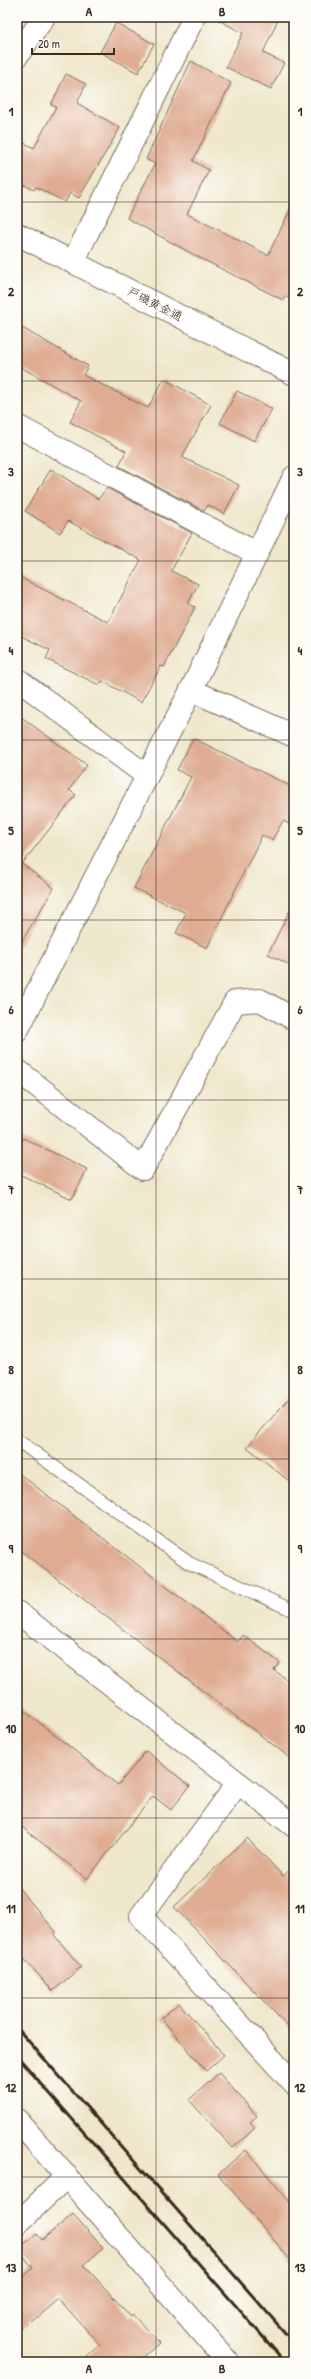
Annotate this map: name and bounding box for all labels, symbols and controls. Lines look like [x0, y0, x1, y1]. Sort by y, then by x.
text: A [86, 2, 93, 20]
text: B [219, 2, 226, 20]
scale bar [32, 30, 114, 56]
text: 20 m [38, 35, 60, 52]
text: 1 [9, 102, 14, 120]
text: 1 [298, 102, 303, 120]
text: 2 [8, 282, 15, 300]
street label: 戸磯黄金通 [125, 282, 186, 325]
text: 2 [297, 282, 304, 300]
text: 3 [8, 462, 14, 480]
text: 3 [297, 462, 303, 480]
text: 4 [9, 641, 14, 659]
text: 4 [298, 641, 303, 659]
text: 5 [8, 821, 14, 839]
text: 5 [297, 821, 303, 839]
text: 6 [8, 1000, 14, 1018]
text: 6 [297, 1000, 303, 1018]
text: 7 [7, 1180, 15, 1198]
text: 7 [296, 1180, 304, 1198]
text: 8 [8, 1360, 14, 1378]
text: 8 [297, 1360, 303, 1378]
text: 9 [9, 1539, 14, 1557]
text: 9 [298, 1539, 303, 1557]
text: 10 [6, 1719, 16, 1737]
text: 10 [295, 1719, 305, 1737]
text: 11 [6, 1899, 16, 1917]
text: 11 [295, 1899, 305, 1917]
text: 12 [6, 2078, 17, 2096]
text: 12 [295, 2078, 306, 2096]
text: 13 [6, 2258, 16, 2276]
text: 13 [295, 2258, 305, 2276]
text: A [86, 2359, 93, 2377]
text: B [219, 2359, 226, 2377]

